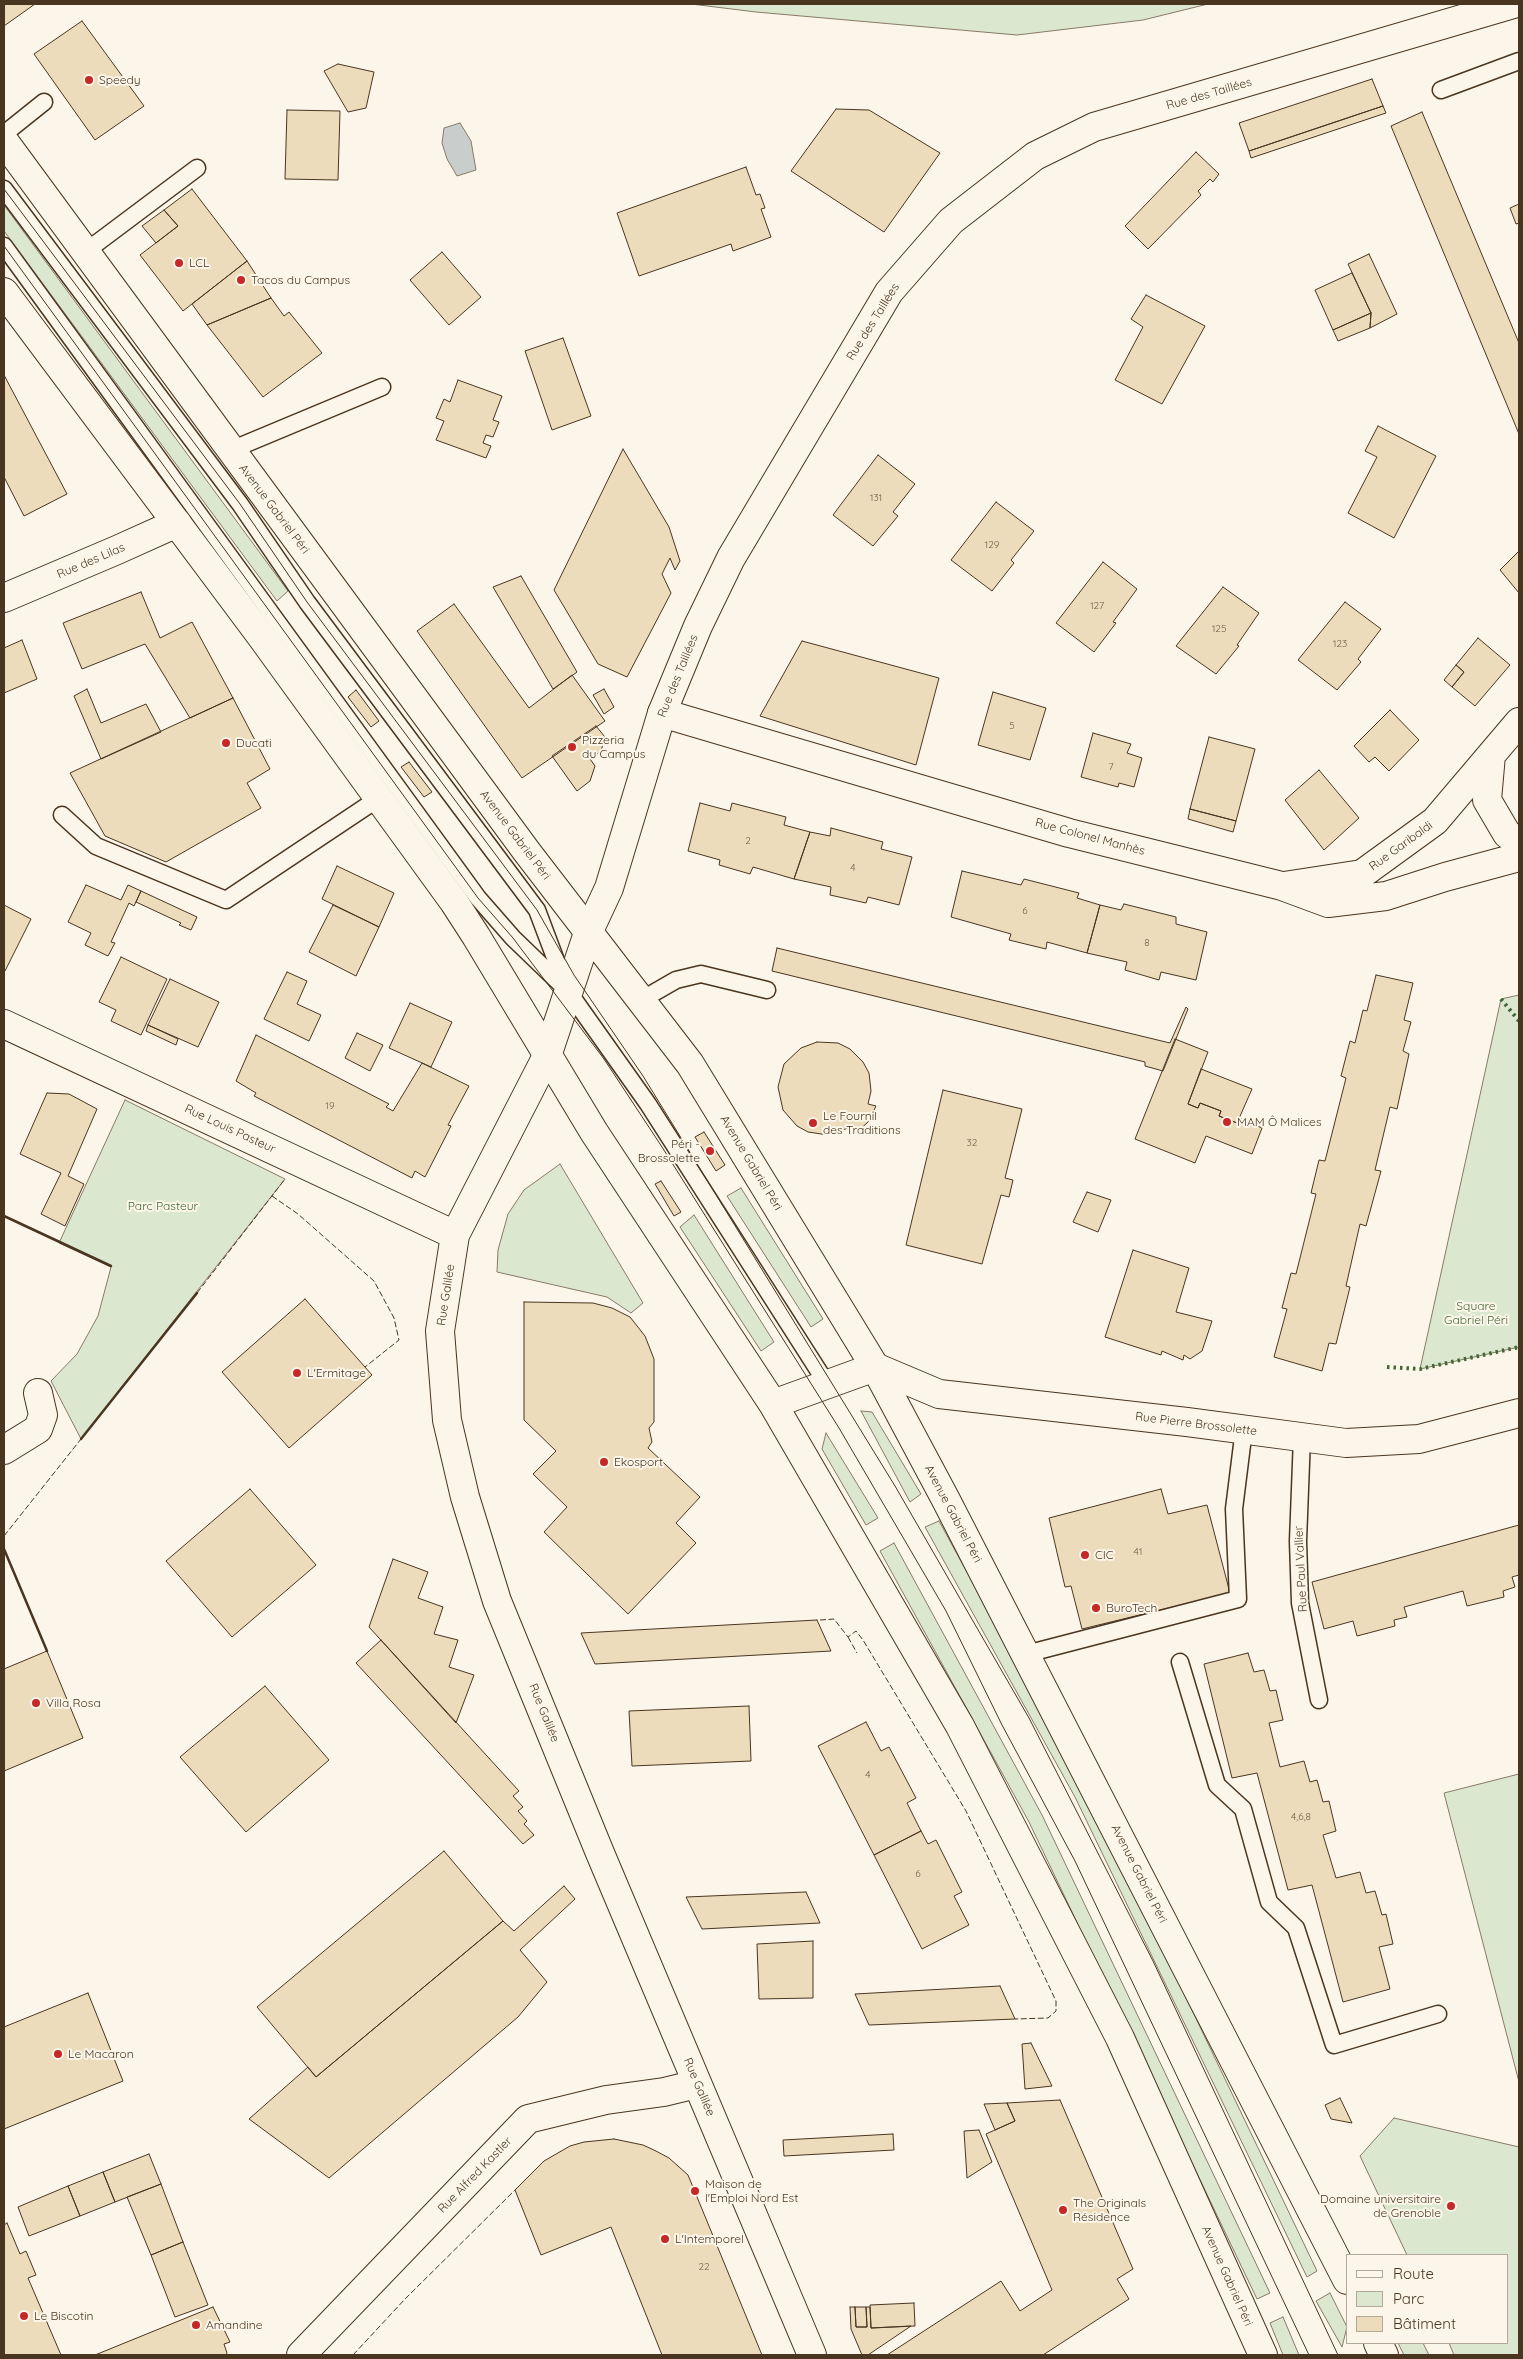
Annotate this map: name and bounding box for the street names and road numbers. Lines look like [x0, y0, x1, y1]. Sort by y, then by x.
street label: Rue des Taillées [1165, 75, 1253, 113]
street label: Rue des Taillées [844, 281, 902, 363]
street label: Avenue Gabriel Péri [236, 461, 312, 557]
street label: Rue des Lilas [55, 540, 127, 582]
street label: Rue des Taillées [655, 632, 701, 720]
street label: Avenue Gabriel Péri [477, 787, 553, 883]
street label: Rue Colonel Manhès [1034, 815, 1146, 859]
street label: Rue Garibaldi [1367, 818, 1435, 874]
street label: Rue Louis Pasteur [182, 1102, 278, 1156]
street label: Avenue Gabriel Péri [717, 1113, 785, 1213]
street label: Rue Galilée [434, 1263, 458, 1327]
street label: Rue Pierre Brossolette [1134, 1409, 1258, 1439]
street label: Avenue Gabriel Péri [921, 1463, 985, 1565]
street label: Rue Paul Vallier [1292, 1525, 1310, 1613]
street label: Rue Galilée [526, 1682, 562, 1744]
street label: Avenue Gabriel Péri [1108, 1822, 1170, 1926]
street label: Rue Galilée [680, 2056, 718, 2118]
street label: Rue Alfred Kastler [435, 2134, 515, 2216]
street label: Avenue Gabriel Péri [1198, 2224, 1256, 2328]

